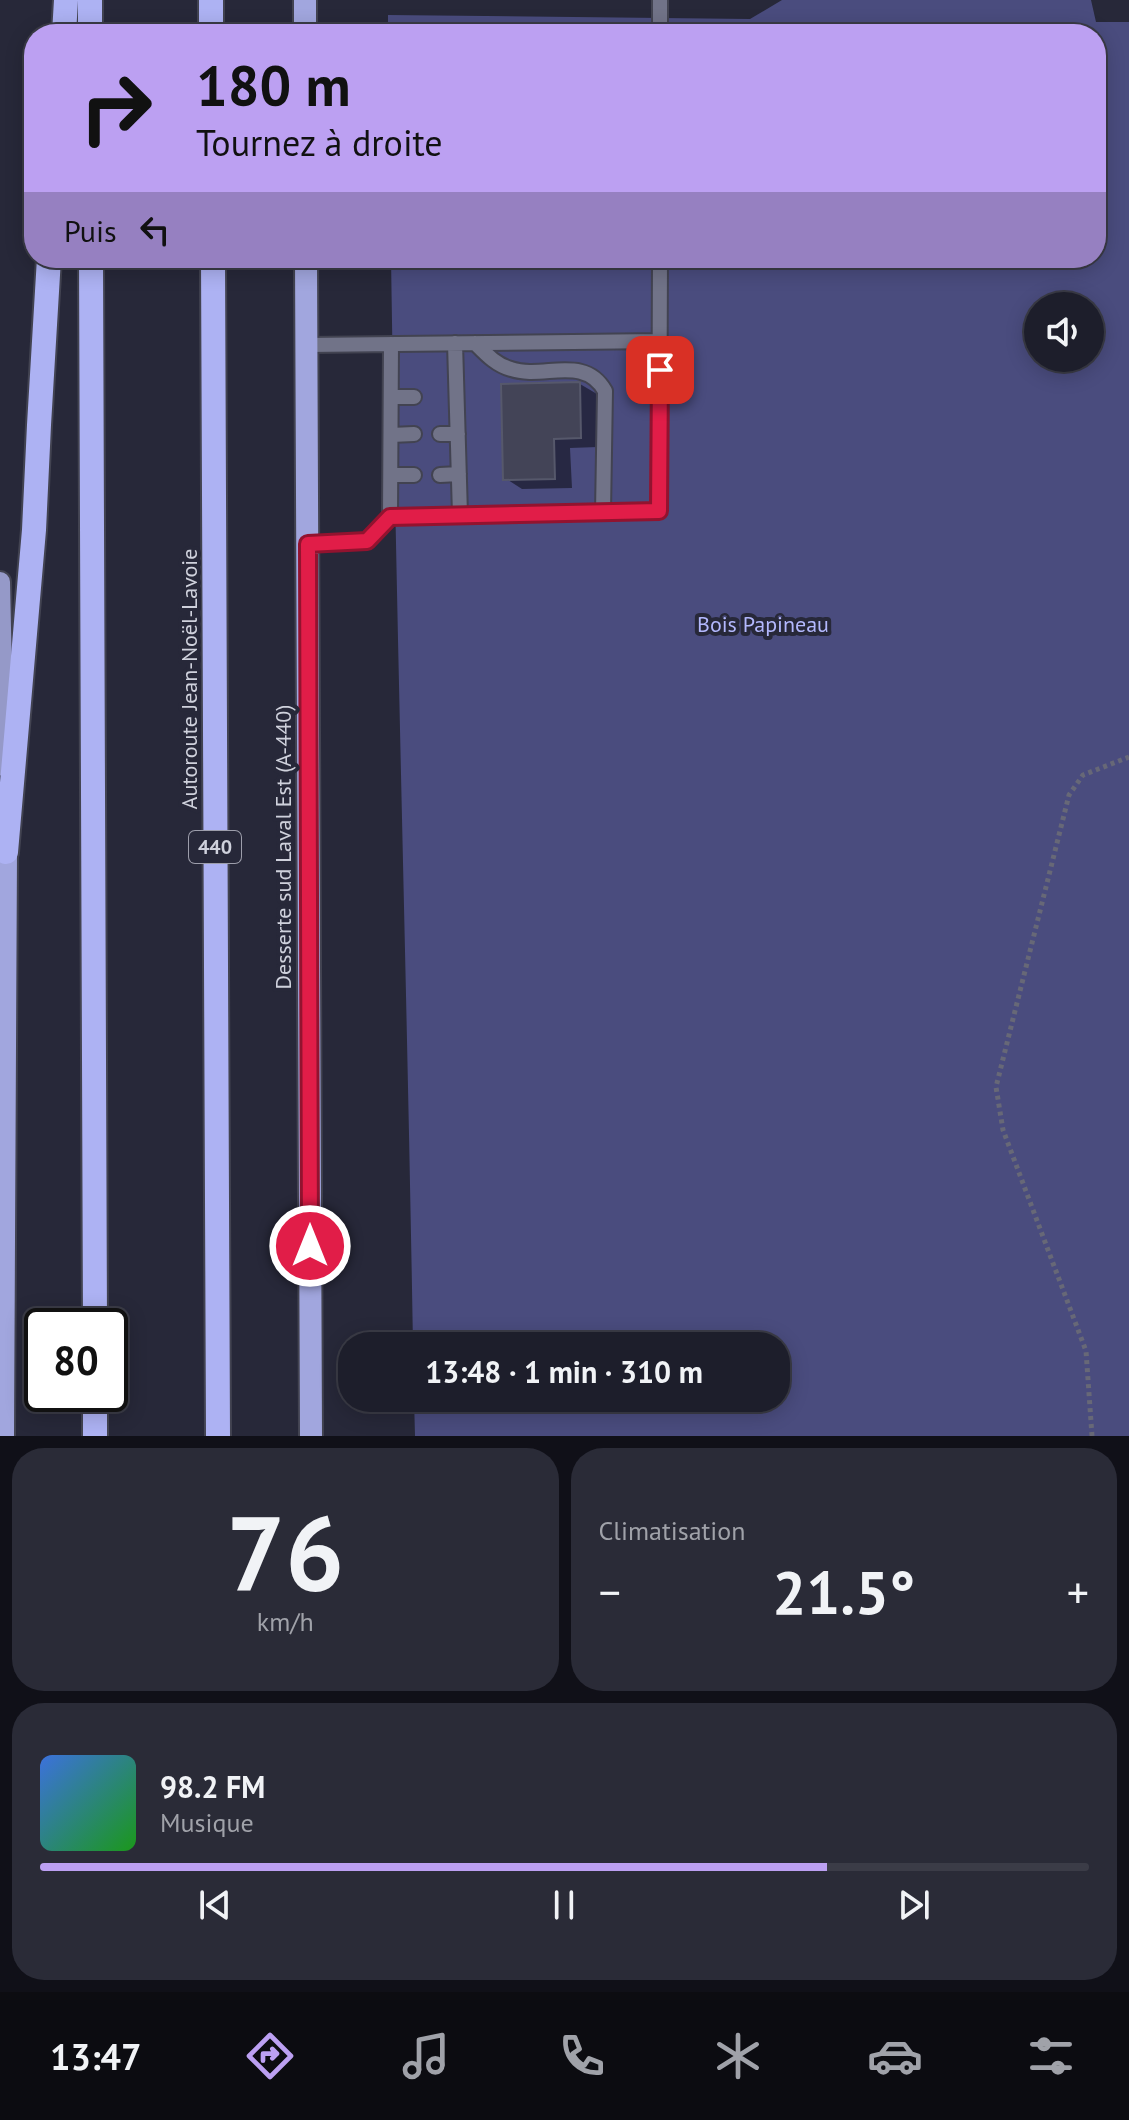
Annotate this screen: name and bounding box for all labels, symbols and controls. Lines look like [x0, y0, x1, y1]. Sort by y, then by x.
text: 180 m [196, 49, 351, 121]
icon: right [64, 56, 168, 160]
text: Tournez à droite [196, 119, 443, 166]
icon: left [133, 208, 177, 252]
text: Puis [64, 211, 117, 250]
map controls [1024, 292, 1104, 372]
button: sound [1024, 292, 1104, 372]
pin [626, 336, 694, 404]
icon: arrive [638, 348, 682, 392]
street label: Autoroute Jean-Noël-Lavoie [175, 549, 203, 809]
park label: Bois Papineau [697, 610, 829, 638]
street label: Desserte sud Laval Est (A-440) [269, 705, 297, 989]
road number: 440 [189, 831, 241, 863]
position arrow [268, 1204, 352, 1288]
speed limit sign: 80 [24, 1308, 128, 1412]
text: 13:48 · 1 min · 310 m [425, 1352, 703, 1391]
text: 76 [226, 1485, 344, 1620]
text: Climatisation [599, 1514, 745, 1547]
text: 21.5° [772, 1553, 915, 1631]
text: − [599, 1563, 621, 1620]
text: + [1067, 1563, 1089, 1620]
text: km/h [257, 1605, 314, 1638]
text: 98.2 FM [160, 1767, 265, 1806]
text: Musique [160, 1806, 254, 1839]
icon: previous [193, 1883, 237, 1927]
icon: pause [542, 1883, 586, 1927]
icon: next [892, 1883, 936, 1927]
icon: directions [242, 2028, 298, 2084]
icon: music [398, 2028, 454, 2084]
icon: phone [554, 2028, 610, 2084]
icon: climate [710, 2028, 766, 2084]
icon: car [867, 2028, 923, 2084]
icon: filters [1023, 2028, 1079, 2084]
text: 13:47 [50, 2033, 141, 2080]

